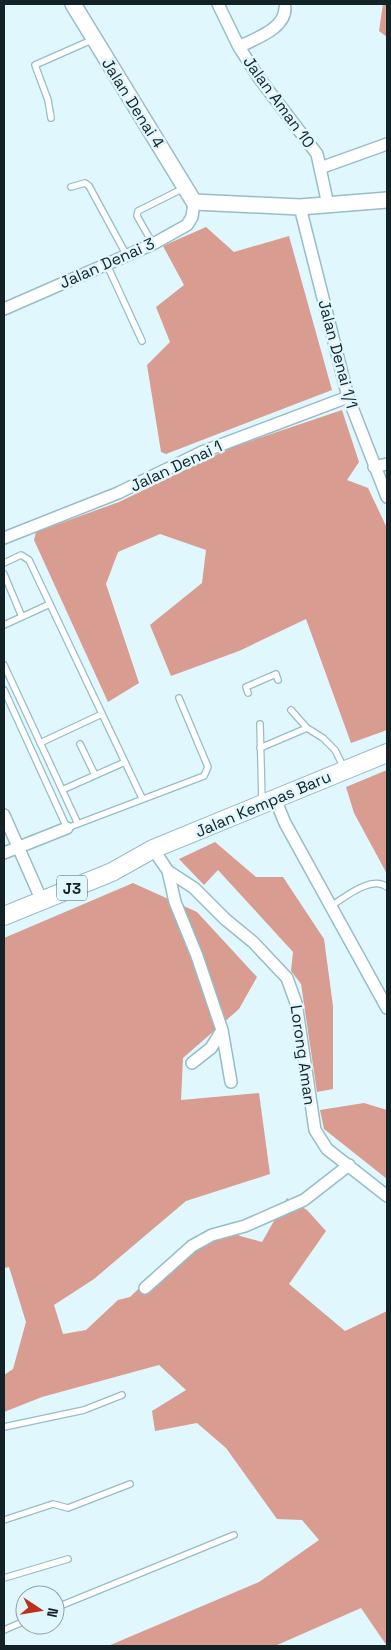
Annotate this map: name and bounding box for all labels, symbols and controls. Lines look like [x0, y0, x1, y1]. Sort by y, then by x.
street label: Jalan Aman 10 [238, 52, 320, 152]
street label: Jalan Denai 4 [97, 54, 169, 152]
street label: Jalan Denai 3 [56, 233, 158, 293]
street label: Jalan Denai 1/1 [313, 297, 363, 411]
street label: Jalan Denai 1 [127, 436, 225, 496]
street label: Jalan Kempas Baru [192, 766, 334, 842]
road number: J3 [57, 876, 87, 900]
street label: Lorong Aman [286, 1004, 320, 1106]
north arrow [15, 1585, 65, 1635]
text: N [43, 1606, 62, 1619]

